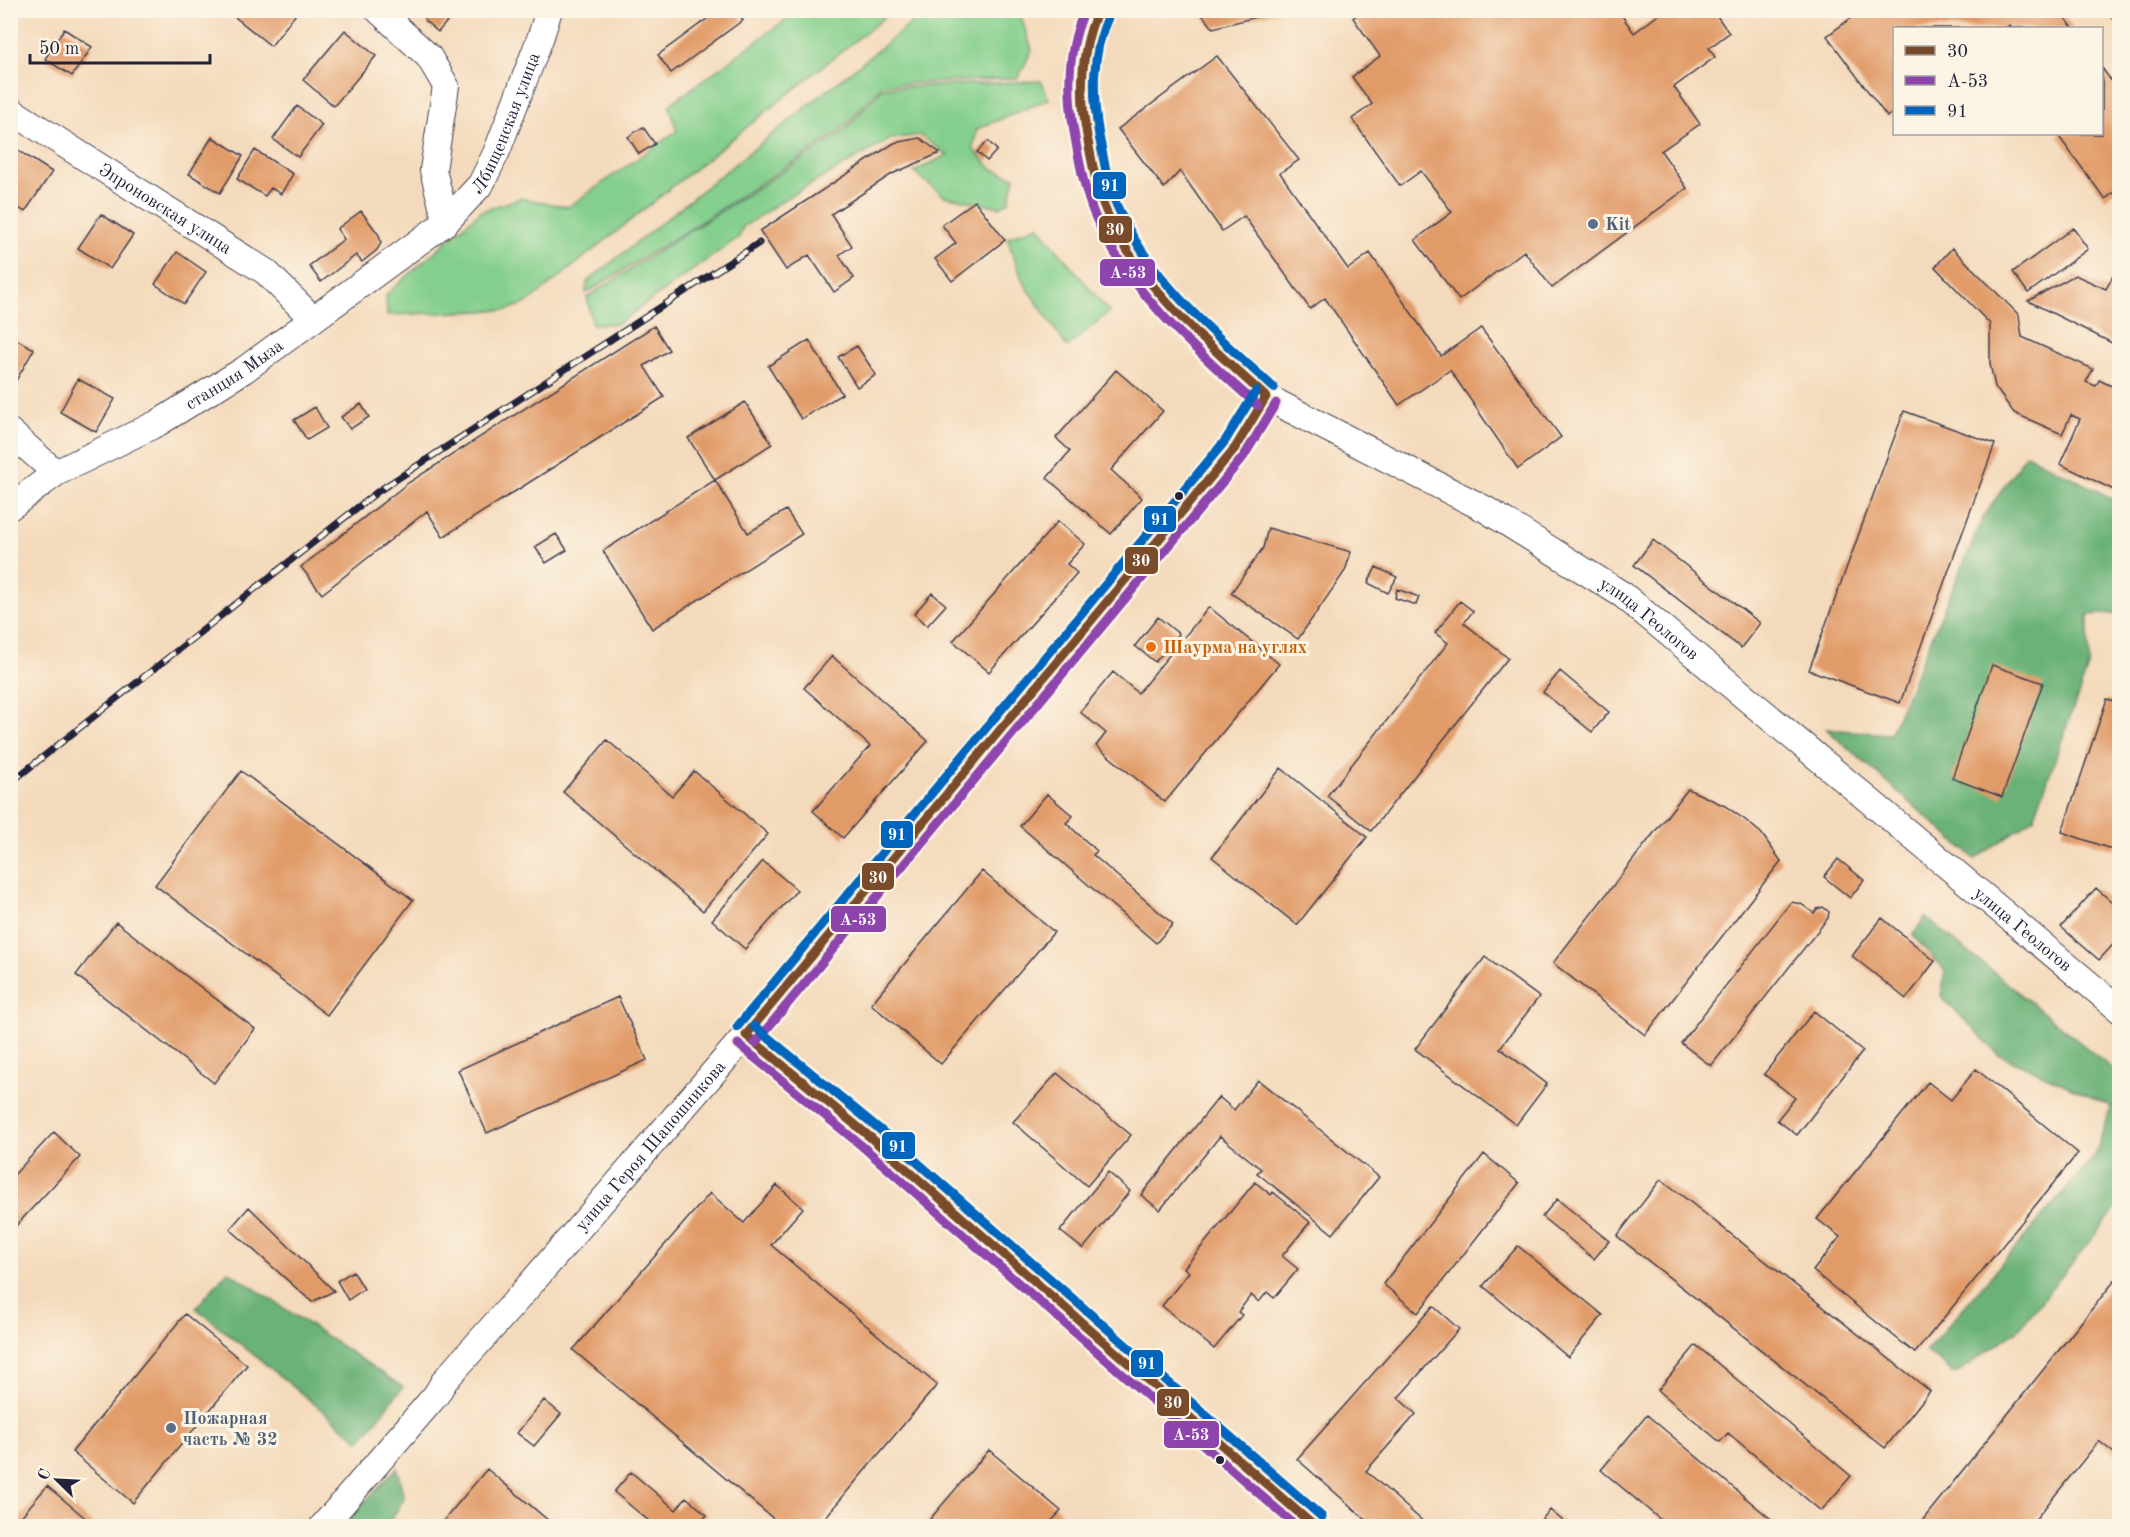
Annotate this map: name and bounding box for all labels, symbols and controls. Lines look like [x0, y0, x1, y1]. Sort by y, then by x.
scale bar [30, 27, 210, 65]
legend [1893, 27, 2103, 135]
text: 50 m [39, 40, 79, 58]
text: 30 [1947, 43, 1968, 61]
street label: Лбищенская улица [469, 50, 544, 198]
text: А-53 [1947, 73, 1988, 91]
text: 91 [1947, 103, 1968, 121]
street label: Эпроновская улица [95, 161, 235, 258]
line badge: 91 [1092, 171, 1127, 200]
text: 91 [1101, 179, 1119, 195]
line badge: 30 [1098, 215, 1133, 244]
place label: Kit [1605, 216, 1631, 234]
marker: Kit [1586, 217, 1600, 231]
text: 30 [1106, 223, 1124, 239]
line badge: А-53 [1099, 258, 1156, 287]
text: А-53 [1110, 266, 1146, 282]
street label: станция Мыза [183, 337, 287, 414]
unlabelled marker [1173, 490, 1185, 502]
line badge: 91 [1143, 505, 1177, 533]
text: 91 [1151, 513, 1169, 529]
line badge: 30 [1124, 546, 1159, 575]
text: 30 [1132, 554, 1150, 570]
street label: улица Геологов [1596, 575, 1702, 664]
place label: Шаурма на углях [1163, 639, 1307, 657]
marker: Шаурма на углях [1144, 640, 1158, 654]
line badge: 91 [880, 820, 914, 849]
text: 91 [888, 828, 906, 844]
line badge: 30 [861, 862, 895, 891]
text: 30 [869, 871, 887, 887]
street label: улица Геологов [1970, 884, 2075, 975]
line badge: А-53 [830, 905, 887, 933]
text: А-53 [840, 913, 876, 929]
street label: улица Героя Шапошникова [573, 1058, 729, 1235]
line badge: 91 [881, 1131, 916, 1160]
text: 91 [889, 1140, 907, 1156]
line badge: 91 [1130, 1349, 1164, 1378]
text: 91 [1138, 1357, 1156, 1373]
line badge: 30 [1156, 1388, 1190, 1417]
text: 30 [1164, 1396, 1182, 1412]
place label: Пожарная часть № 32 [183, 1410, 278, 1449]
line badge: А-53 [1163, 1420, 1220, 1449]
marker: Пожарная часть № 32 [164, 1421, 178, 1435]
text: А-53 [1173, 1428, 1209, 1444]
north arrow [27, 1450, 87, 1510]
unlabelled marker [1214, 1454, 1226, 1466]
text: С [36, 1467, 55, 1483]

